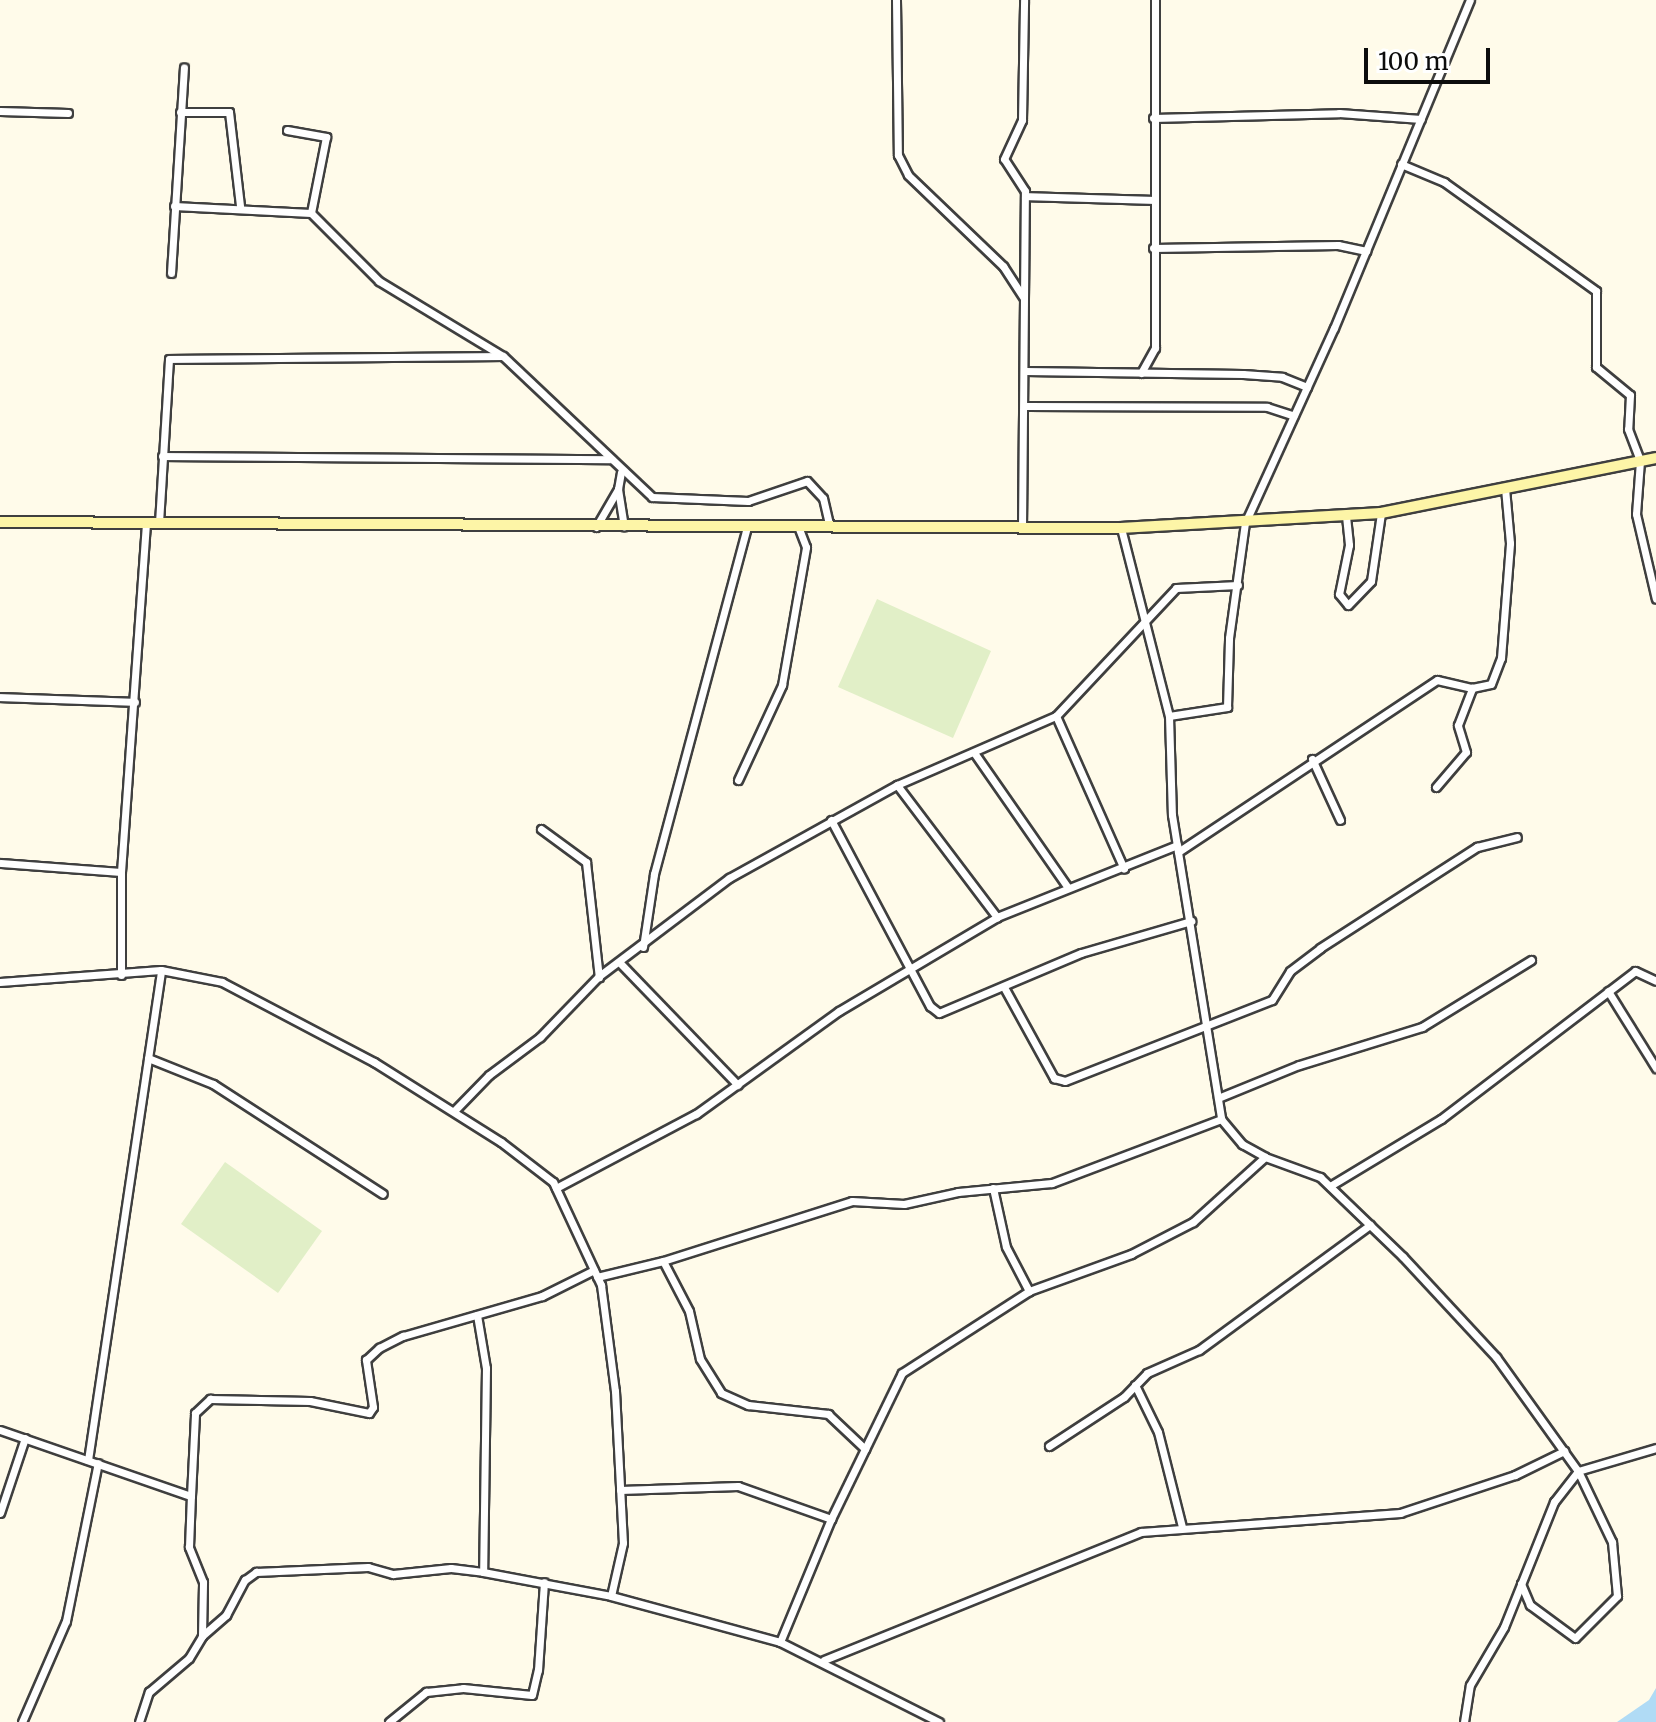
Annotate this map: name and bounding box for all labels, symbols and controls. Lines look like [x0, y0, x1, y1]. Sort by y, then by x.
scale bar [1368, 32, 1494, 82]
text: 100 m [1378, 46, 1448, 77]

